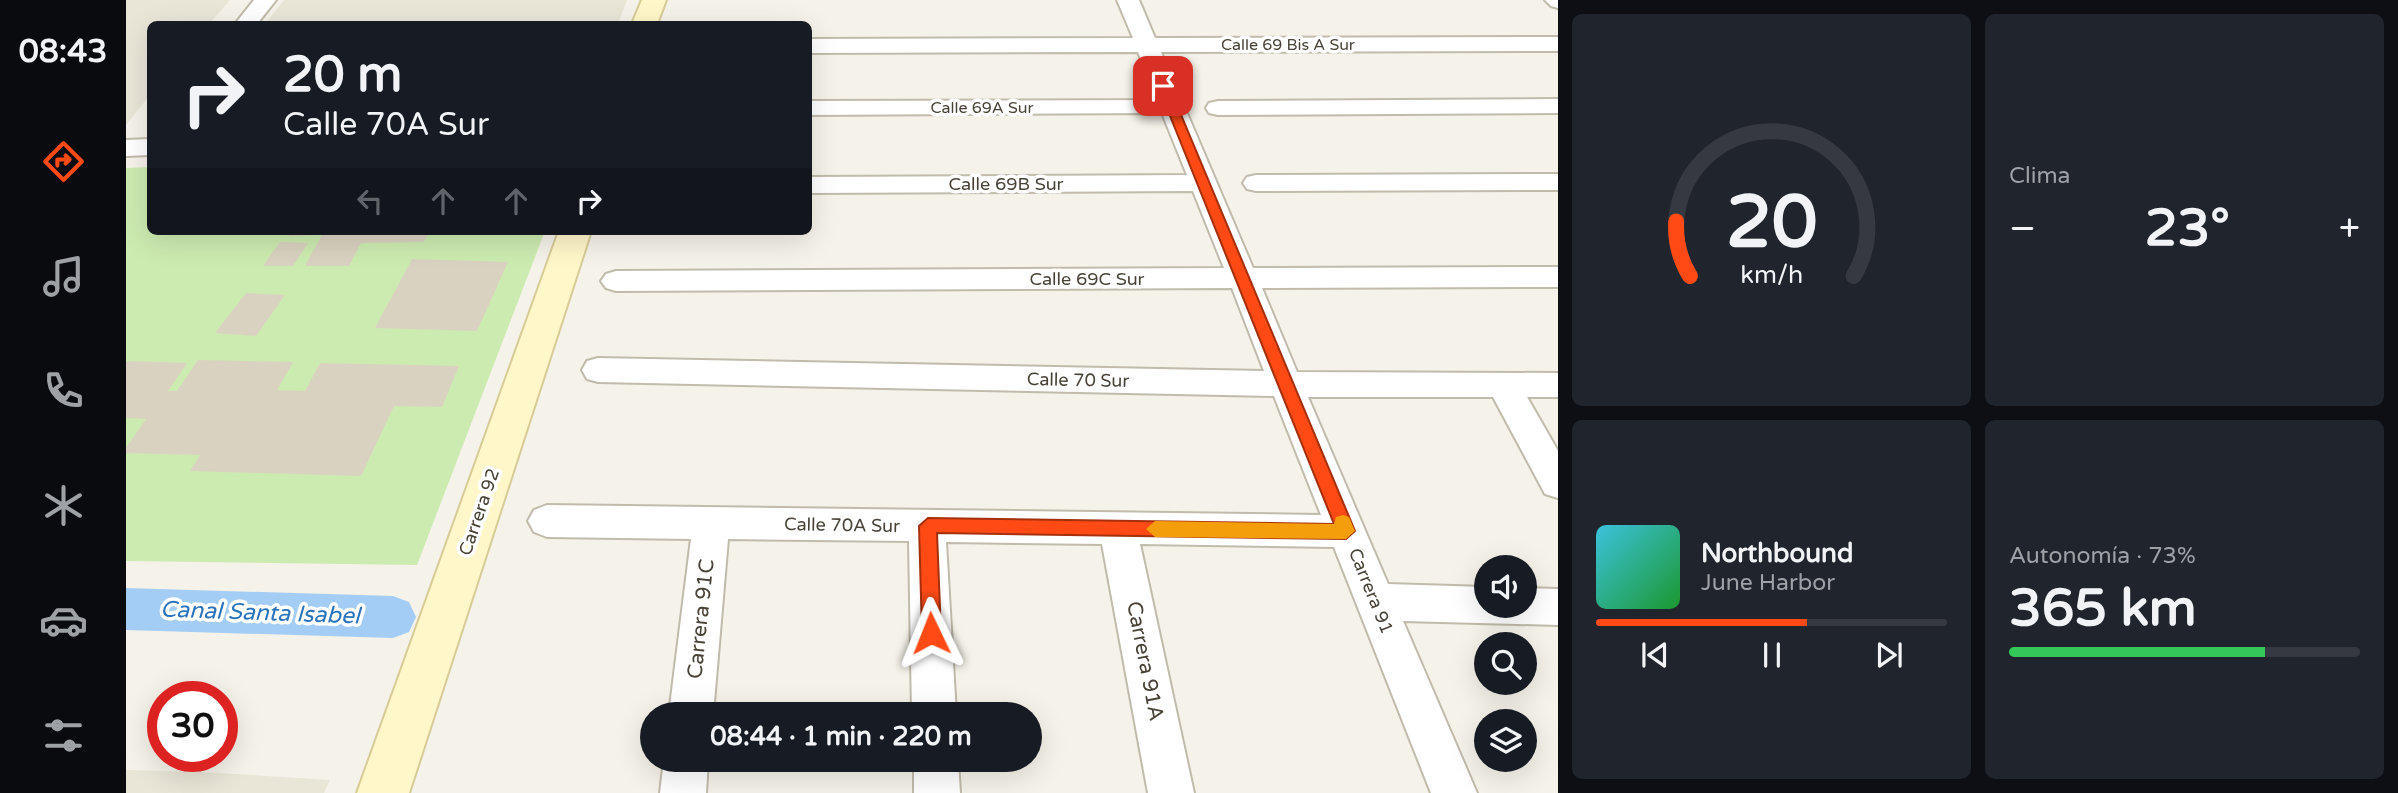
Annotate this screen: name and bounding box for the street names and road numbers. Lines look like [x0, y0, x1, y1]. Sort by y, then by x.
street label: Calle 69 Bis A Sur [1221, 35, 1356, 55]
street label: Calle 69A Sur [930, 98, 1034, 118]
street label: Calle 69B Sur [948, 173, 1064, 195]
street label: Calle 69C Sur [1029, 268, 1145, 290]
street label: Calle 70 Sur [1027, 368, 1130, 392]
street label: Carrera 92 [454, 466, 504, 558]
street label: Calle 70A Sur [784, 513, 900, 537]
street label: Carrera 91 [1344, 545, 1398, 637]
street label: Carrera 91C [682, 558, 720, 680]
street label: Carrera 91A [1121, 599, 1169, 723]

